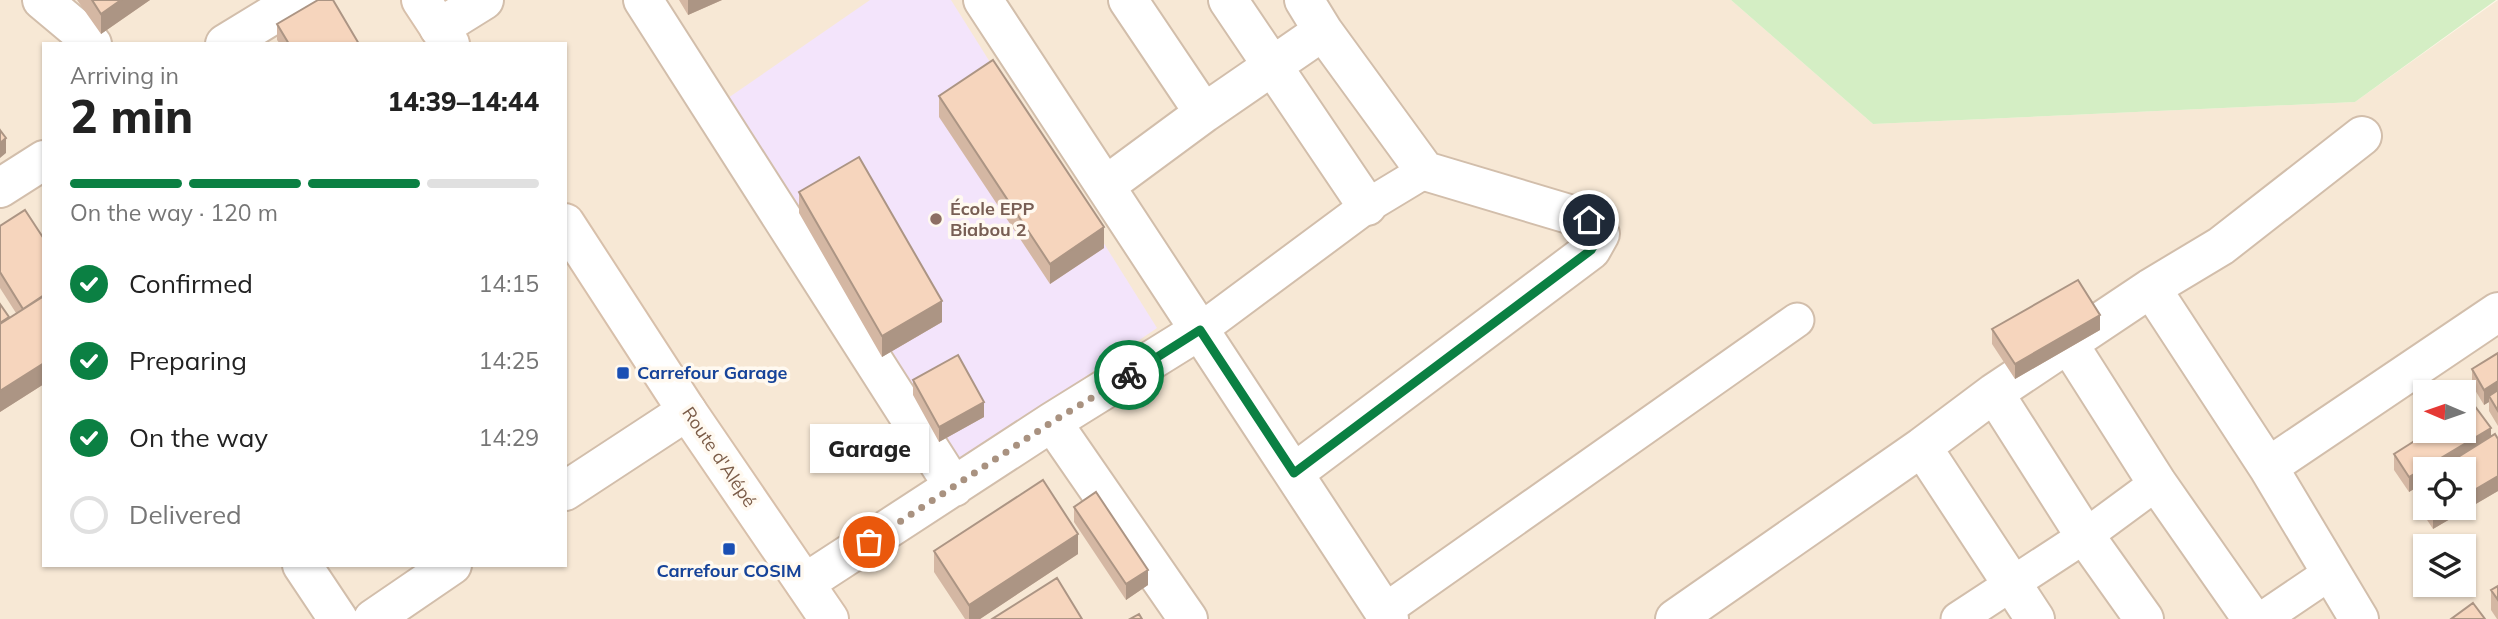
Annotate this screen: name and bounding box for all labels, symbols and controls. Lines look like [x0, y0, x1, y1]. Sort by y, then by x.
text: Arriving in [70, 61, 179, 90]
text: 14:39–14:44 [388, 85, 539, 118]
text: 2 min [70, 87, 193, 145]
pin [1559, 190, 1619, 250]
place label: École EPP Biabou 2 [950, 197, 1034, 241]
text: On the way · 120 m [70, 198, 278, 227]
icon: home [1570, 201, 1608, 239]
marker: École EPP Biabou 2 [928, 211, 944, 227]
icon: check [70, 265, 108, 303]
text: Confirmed [129, 267, 253, 300]
text: 14:15 [479, 269, 539, 298]
courier [1094, 340, 1164, 410]
icon: check [70, 342, 108, 380]
text: Preparing [129, 344, 247, 377]
text: 14:25 [479, 346, 539, 375]
icon: bike [1110, 356, 1148, 394]
place label: Carrefour Garage [637, 361, 788, 384]
marker: Carrefour Garage [615, 365, 631, 381]
north arrow [2413, 380, 2476, 443]
map controls [2413, 380, 2476, 597]
street label: Route d'Alépé [677, 402, 761, 511]
icon: check [70, 419, 108, 457]
text: On the way [129, 421, 268, 454]
text: 14:29 [479, 423, 539, 452]
callout: Garage [810, 423, 928, 472]
text: Garage [828, 434, 911, 463]
button: locate [2413, 457, 2476, 520]
text: Delivered [129, 498, 242, 531]
pin [839, 512, 899, 572]
icon: bag [850, 523, 888, 561]
button: layers [2413, 534, 2476, 597]
marker: Carrefour COSIM [721, 541, 737, 557]
place label: Carrefour COSIM [656, 559, 802, 582]

